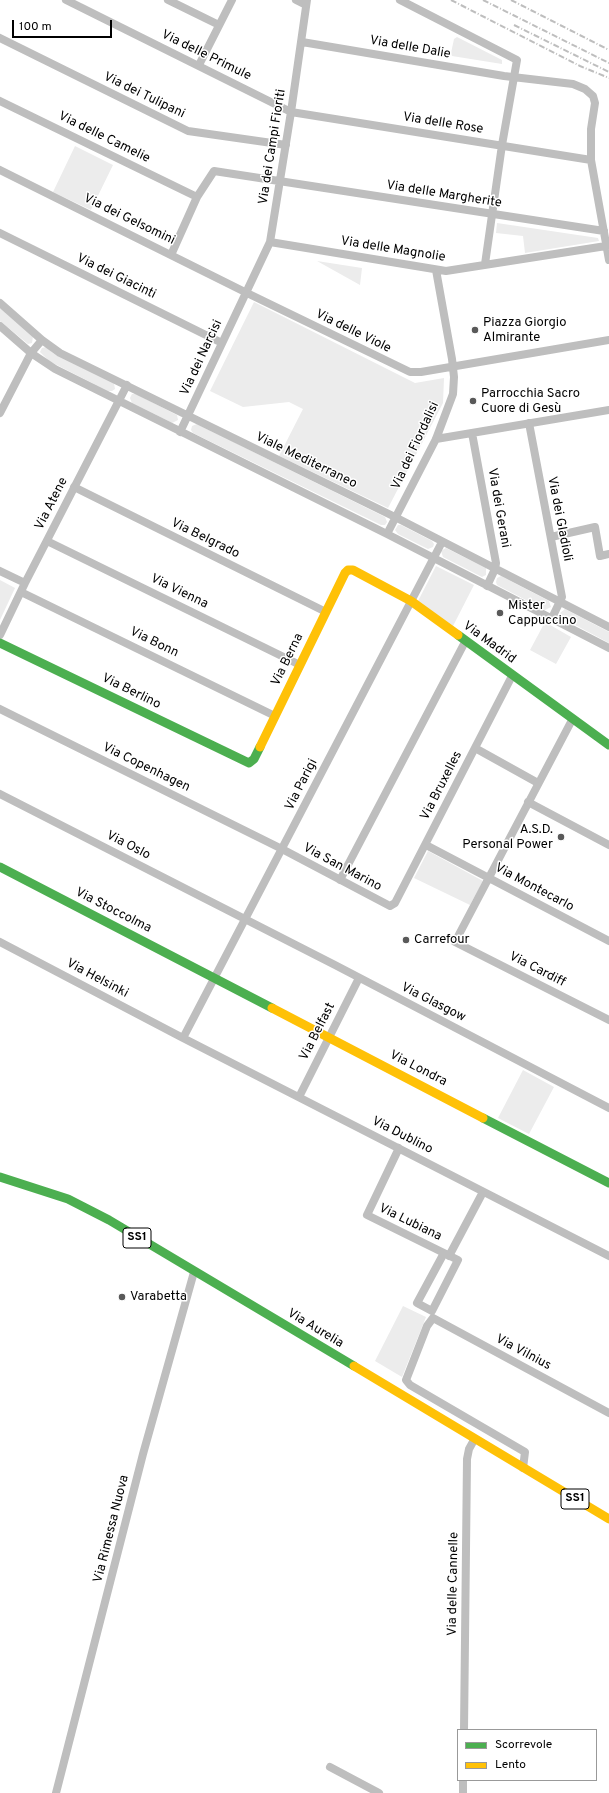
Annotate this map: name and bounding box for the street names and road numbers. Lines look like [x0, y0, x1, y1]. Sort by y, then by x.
street label: Via delle Primule [159, 27, 253, 85]
street label: Via delle Dalie [368, 33, 452, 63]
street label: Via dei Tulipani [101, 70, 187, 122]
street label: Via dei Campi Fioriti [256, 88, 290, 206]
street label: Via delle Camelie [56, 109, 152, 167]
street label: Via delle Rose [402, 110, 484, 138]
street label: Via delle Margherite [385, 178, 503, 212]
street label: Via dei Gelsomini [81, 191, 177, 249]
street label: Via delle Magnolie [340, 234, 446, 266]
street label: Via dei Giacinti [74, 251, 158, 303]
street label: Via delle Viole [313, 307, 393, 357]
street label: Via dei Narcisi [178, 318, 226, 398]
street label: Via dei Fiordalisi [389, 400, 443, 492]
street label: Viale Mediterraneo [253, 430, 359, 492]
street label: Via dei Gerani [483, 467, 513, 549]
street label: Via Atene [32, 475, 72, 533]
street label: Via dei Gladioli [543, 475, 575, 563]
street label: Via Belgrado [168, 516, 242, 562]
street label: Via Vienna [148, 571, 210, 613]
street label: Via Madrid [459, 619, 519, 667]
street label: Via Bonn [127, 625, 181, 661]
street label: Via Berna [269, 631, 307, 689]
street label: Via Berlino [99, 671, 163, 713]
street label: Via Copenhagen [100, 740, 192, 796]
street label: Via Bruxelles [418, 749, 466, 823]
street label: Via Parigi [282, 757, 322, 813]
street label: Via Oslo [103, 828, 153, 864]
street label: Via San Marino [300, 841, 384, 895]
street label: Via Montecarlo [492, 861, 576, 915]
street label: Via Stoccolma [72, 885, 154, 937]
street label: Via Cardiff [506, 949, 568, 991]
street label: Via Helsinki [63, 956, 131, 1002]
street label: Via Glasgow [398, 980, 468, 1026]
street label: Via Belfast [297, 1001, 339, 1063]
street label: Via Londra [387, 1048, 449, 1090]
street label: Via Dublino [369, 1114, 435, 1158]
street label: Via Lubiana [376, 1201, 444, 1245]
road number: SS1 [123, 1228, 151, 1248]
street label: Via Aurelia [284, 1306, 346, 1352]
street label: Via Vilnius [492, 1332, 554, 1374]
street label: Via Rimessa Nuova [91, 1473, 133, 1585]
road number: SS1 [561, 1489, 589, 1509]
street label: Via delle Cannelle [445, 1532, 463, 1636]

